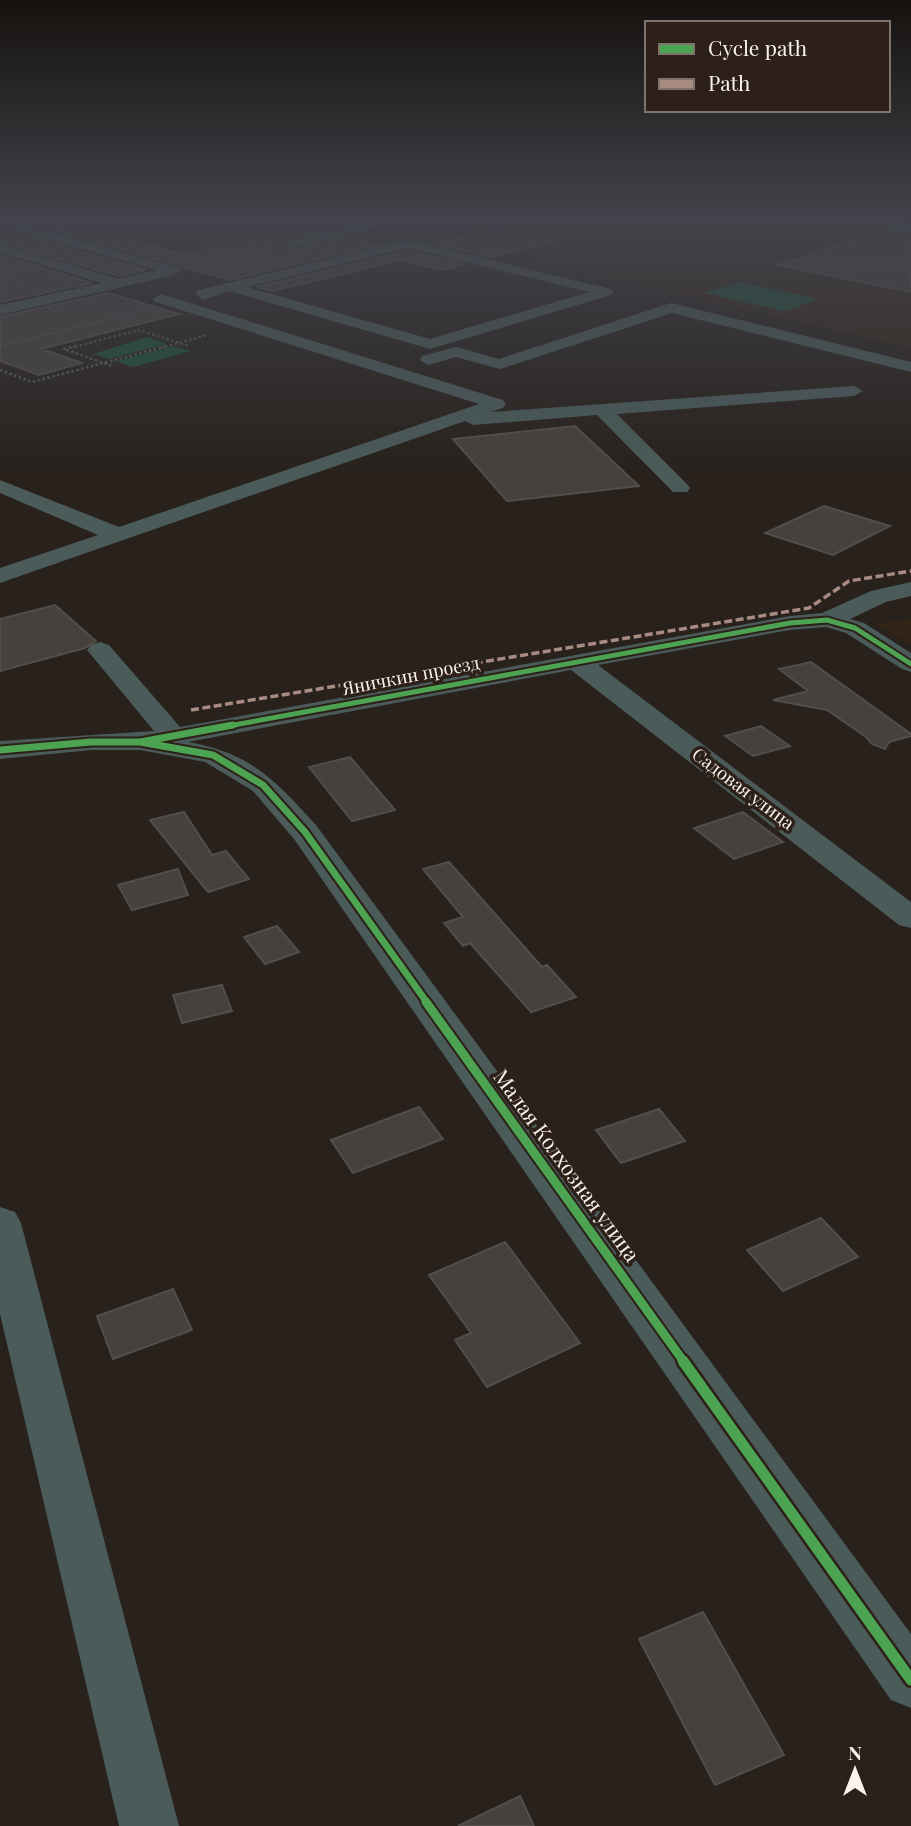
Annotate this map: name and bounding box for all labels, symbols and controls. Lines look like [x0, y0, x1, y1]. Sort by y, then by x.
legend [645, 21, 890, 112]
text: Cycle path [708, 33, 808, 61]
text: Path [708, 68, 751, 96]
street label: Яничкин проезд [339, 650, 482, 700]
street label: Садовая улица [688, 742, 800, 835]
street label: Малая Колхозная улица [488, 1063, 647, 1267]
north arrow [820, 1735, 890, 1805]
text: N [848, 1739, 862, 1765]

